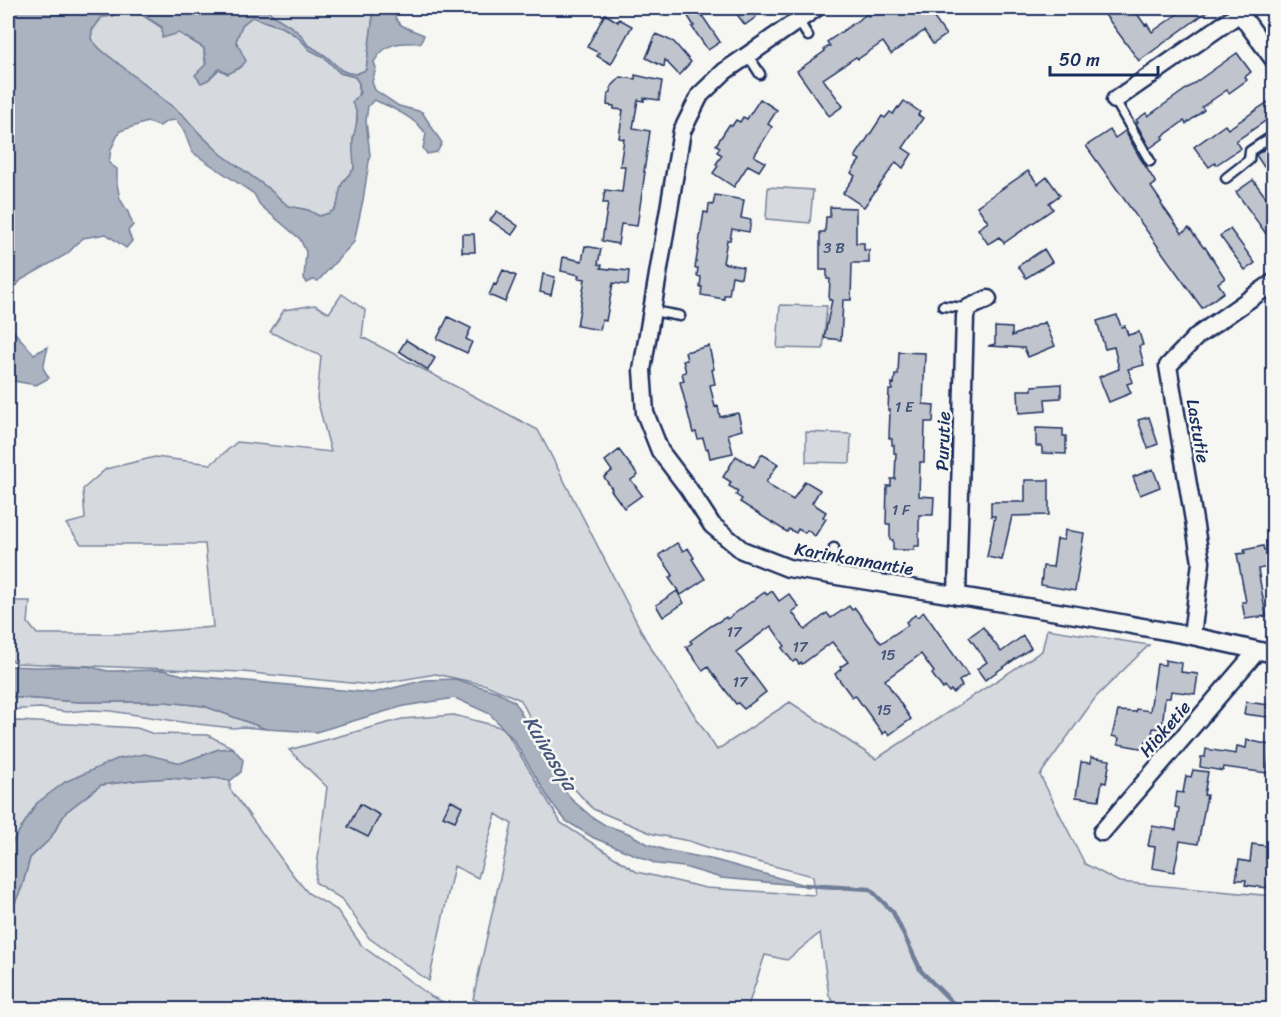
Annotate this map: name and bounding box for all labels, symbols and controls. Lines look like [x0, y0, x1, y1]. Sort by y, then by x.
scale bar [1050, 39, 1158, 77]
text: 50 m [1059, 44, 1100, 76]
house number: 3 B [823, 235, 845, 261]
house number: 1 E [895, 394, 915, 420]
street label: Lastutie [1177, 396, 1219, 466]
street label: Purutie [926, 411, 960, 471]
house number: 1 F [892, 497, 911, 523]
street label: Karinkannantie [792, 533, 916, 585]
house number: 17 [726, 619, 743, 645]
house number: 17 [792, 634, 809, 660]
house number: 15 [880, 642, 896, 668]
house number: 17 [732, 669, 749, 695]
street label: Hioketie [1131, 693, 1199, 765]
house number: 15 [876, 697, 892, 723]
water label: Kuivasoja [514, 708, 588, 800]

